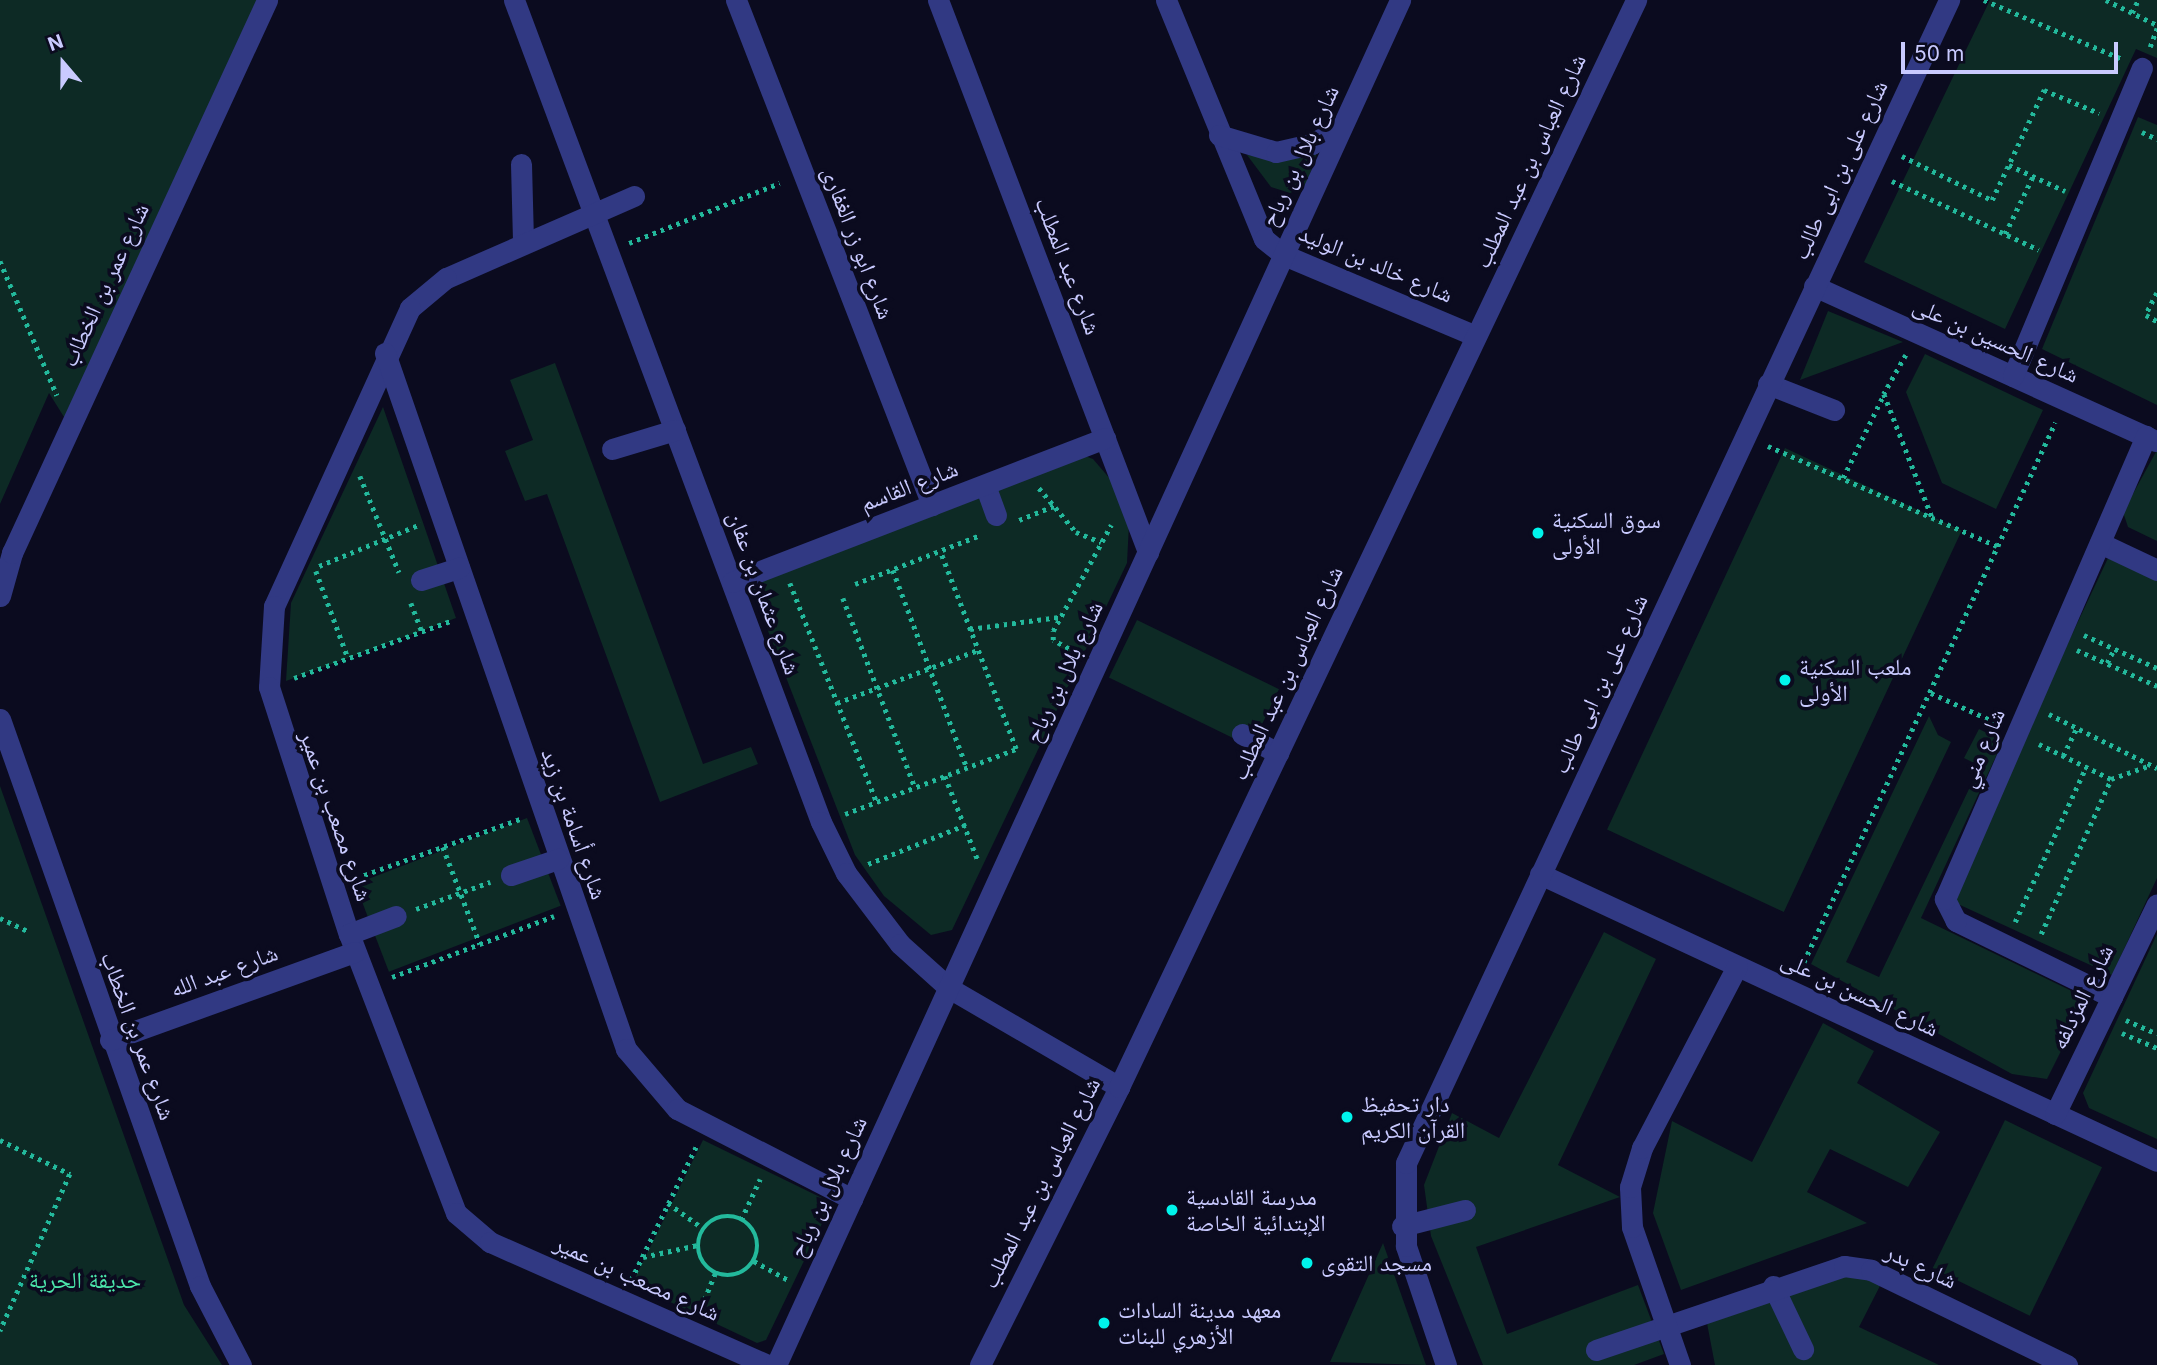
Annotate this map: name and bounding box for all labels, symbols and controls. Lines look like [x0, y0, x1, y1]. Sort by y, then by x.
north arrow [28, 28, 98, 98]
scale bar [1905, 28, 2122, 72]
text: N [45, 30, 66, 56]
text: 50 m [1914, 41, 1964, 66]
street label: شارع العباس بن عبد المطلب [1468, 50, 1592, 272]
street label: شارع على بن ابى طالب [1786, 76, 1894, 264]
street label: شارع بلال بن رباح [1255, 81, 1345, 231]
street label: شارع ابو زر الغفارى [816, 163, 900, 323]
street label: شارع عبد المطلب [1029, 194, 1107, 338]
street label: شارع عمر بن الخطاب [55, 199, 155, 371]
street label: شارع خالد بن الوليد [1295, 219, 1457, 309]
street label: شارع الحسين بن على [1909, 291, 2083, 389]
street label: شارع القاسم [856, 455, 962, 517]
place label: سوق السكنية الأولى [1552, 506, 1661, 560]
street label: شارع عثمان بن عفان [722, 508, 806, 678]
marker: سوق السكنية الأولى [1530, 525, 1546, 541]
street label: شارع العباس بن عبد المطلب [1225, 562, 1349, 784]
street label: شارع على بن ابى طالب [1546, 590, 1654, 778]
street label: شارع بلال بن رباح [1019, 597, 1109, 747]
place label: ملعب السكنية الأولى [1799, 653, 1911, 707]
marker: ملعب السكنية الأولى [1777, 672, 1793, 688]
street label: شارع مني [1953, 704, 2011, 792]
street label: شارع مصعب بن عمير [294, 727, 378, 905]
street label: شارع أسامة بن زيد [535, 745, 613, 903]
street label: شارع عبد الله [167, 939, 281, 1003]
street label: شارع المزدلفه [2045, 940, 2119, 1054]
street label: شارع الحسن بن على [1777, 946, 1943, 1042]
street label: شارع عمر بن الخطاب [95, 948, 181, 1124]
street label: شارع العباس بن عبد المطلب [976, 1073, 1106, 1293]
place label: دار تحفيظ القرآن الكريم [1361, 1090, 1465, 1144]
marker: دار تحفيظ القرآن الكريم [1339, 1109, 1355, 1125]
street label: شارع بلال بن رباح [783, 1112, 873, 1262]
place label: مدرسة القادسية الإبتدائية الخاصة [1186, 1183, 1326, 1237]
marker: مدرسة القادسية الإبتدائية الخاصة [1164, 1202, 1180, 1218]
street label: شارع مصعب بن عمير [550, 1229, 724, 1327]
street label: شارع بدر [1881, 1237, 1961, 1295]
place label: مسجد التقوى [1321, 1249, 1432, 1277]
marker: مسجد التقوى [1299, 1255, 1315, 1271]
park label: حديقة الحرية [29, 1266, 141, 1294]
place label: معهد مدينة السادات الأزهري للبنات [1118, 1296, 1281, 1350]
marker: معهد مدينة السادات الأزهري للبنات [1096, 1315, 1112, 1331]

